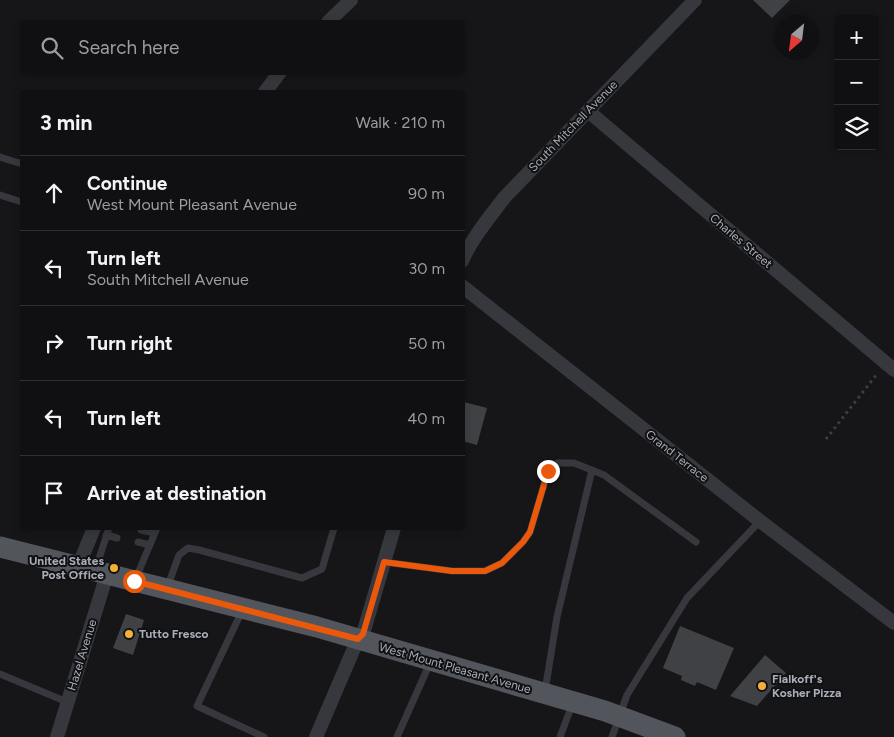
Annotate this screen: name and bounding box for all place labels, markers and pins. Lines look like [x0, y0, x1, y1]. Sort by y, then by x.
place label: United States Post Office [29, 554, 104, 582]
marker: United States Post Office [108, 562, 120, 574]
place label: Tutto Fresco [139, 627, 209, 641]
marker: Tutto Fresco [123, 628, 135, 640]
place label: Fialkoff's Kosher Pizza [772, 672, 841, 700]
marker: Fialkoff's Kosher Pizza [756, 680, 768, 692]

